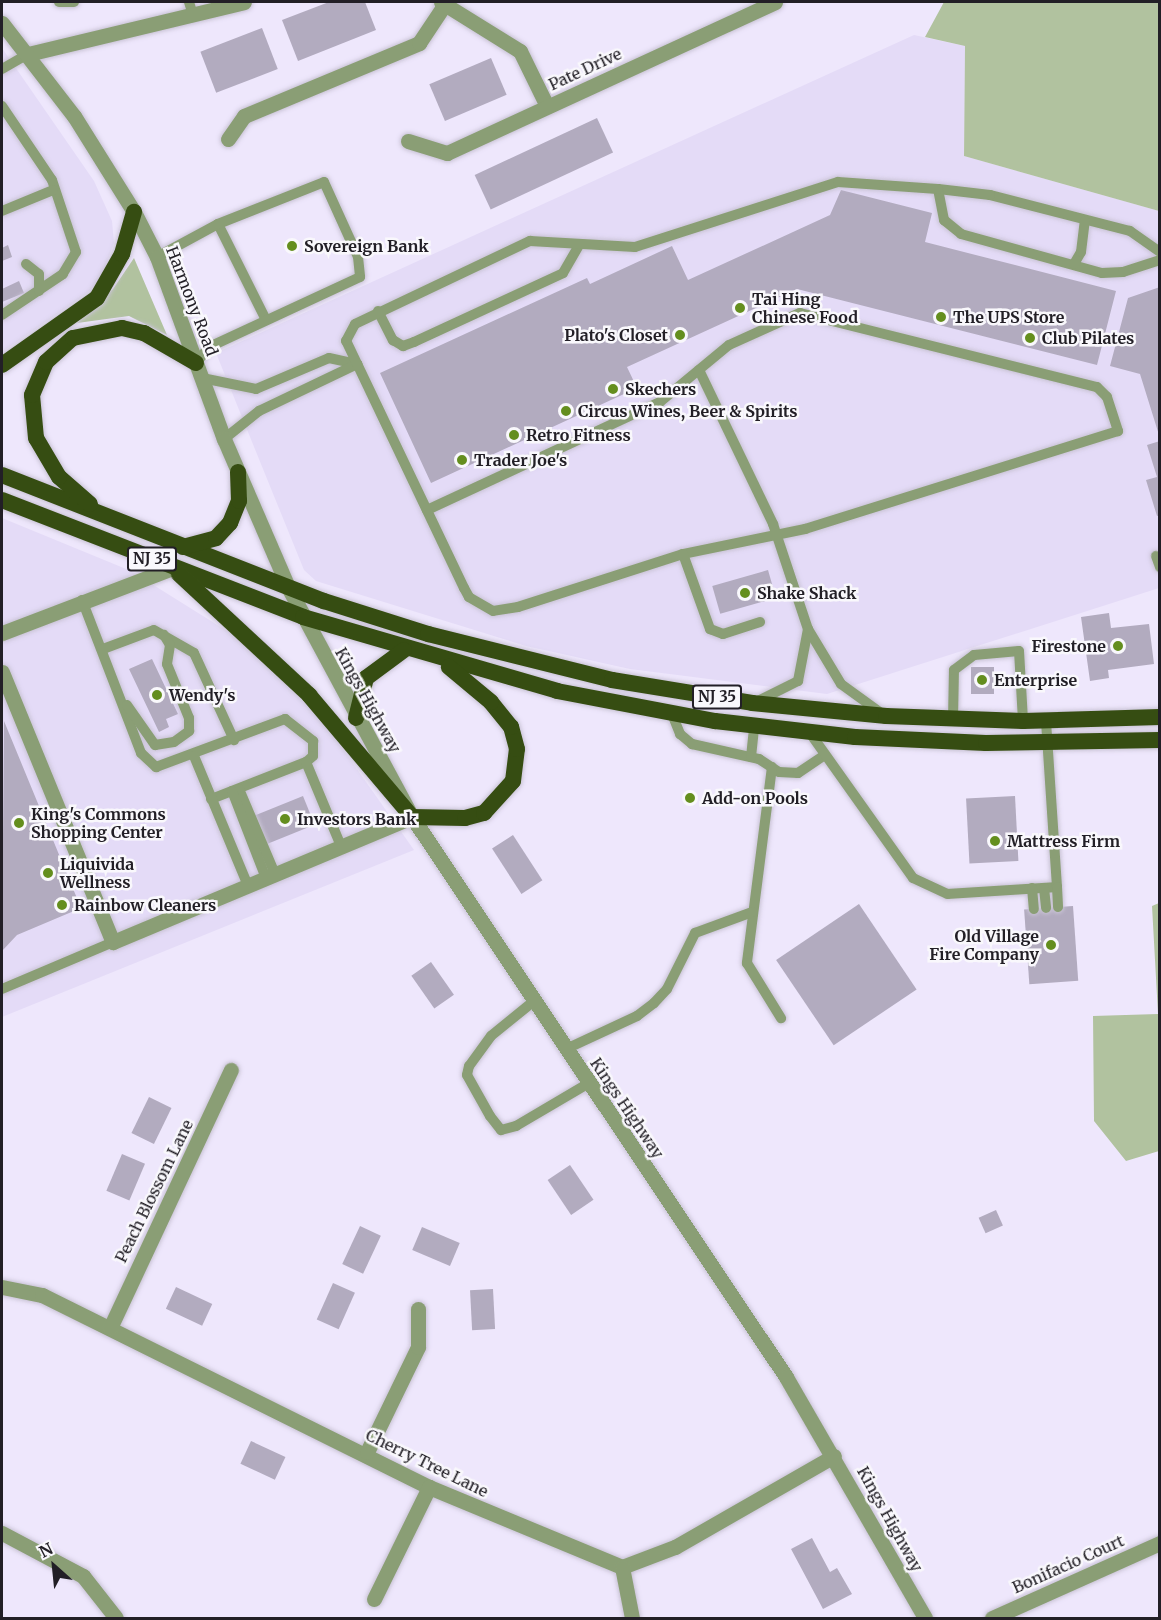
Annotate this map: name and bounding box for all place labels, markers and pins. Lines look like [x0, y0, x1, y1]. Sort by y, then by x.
place label: Sovereign Bank [304, 236, 429, 256]
marker: Sovereign Bank [285, 239, 299, 253]
place label: Tai Hing Chinese Food [752, 289, 858, 327]
marker: Tai Hing Chinese Food [733, 301, 747, 315]
place label: The UPS Store [953, 307, 1064, 327]
marker: The UPS Store [934, 310, 948, 324]
place label: Plato's Closet [564, 325, 668, 345]
marker: Plato's Closet [673, 328, 687, 342]
place label: Club Pilates [1042, 328, 1134, 348]
marker: Club Pilates [1023, 331, 1037, 345]
place label: Skechers [625, 379, 696, 399]
marker: Skechers [606, 382, 620, 396]
place label: Circus Wines, Beer & Spirits [578, 401, 798, 421]
marker: Circus Wines, Beer & Spirits [559, 404, 573, 418]
place label: Retro Fitness [526, 425, 631, 445]
marker: Retro Fitness [507, 428, 521, 442]
place label: Trader Joe's [474, 450, 567, 470]
marker: Trader Joe's [455, 453, 469, 467]
place label: Shake Shack [757, 583, 856, 603]
marker: Shake Shack [738, 586, 752, 600]
place label: Firestone [1031, 636, 1106, 656]
marker: Firestone [1111, 639, 1125, 653]
place label: Enterprise [994, 670, 1077, 690]
marker: Enterprise [975, 673, 989, 687]
place label: Wendy's [169, 685, 235, 705]
marker: Wendy's [150, 688, 164, 702]
place label: Add-on Pools [702, 788, 808, 808]
marker: Add-on Pools [683, 791, 697, 805]
place label: King's Commons Shopping Center [31, 804, 166, 842]
place label: Investors Bank [297, 809, 416, 829]
marker: Investors Bank [278, 812, 292, 826]
marker: King's Commons Shopping Center [12, 816, 26, 830]
place label: Mattress Firm [1007, 831, 1120, 851]
marker: Mattress Firm [988, 834, 1002, 848]
place label: Liquivida Wellness [60, 854, 134, 892]
marker: Liquivida Wellness [41, 866, 55, 880]
place label: Rainbow Cleaners [74, 895, 216, 915]
marker: Rainbow Cleaners [55, 898, 69, 912]
place label: Old Village Fire Company [929, 926, 1039, 964]
marker: Old Village Fire Company [1044, 938, 1058, 952]

